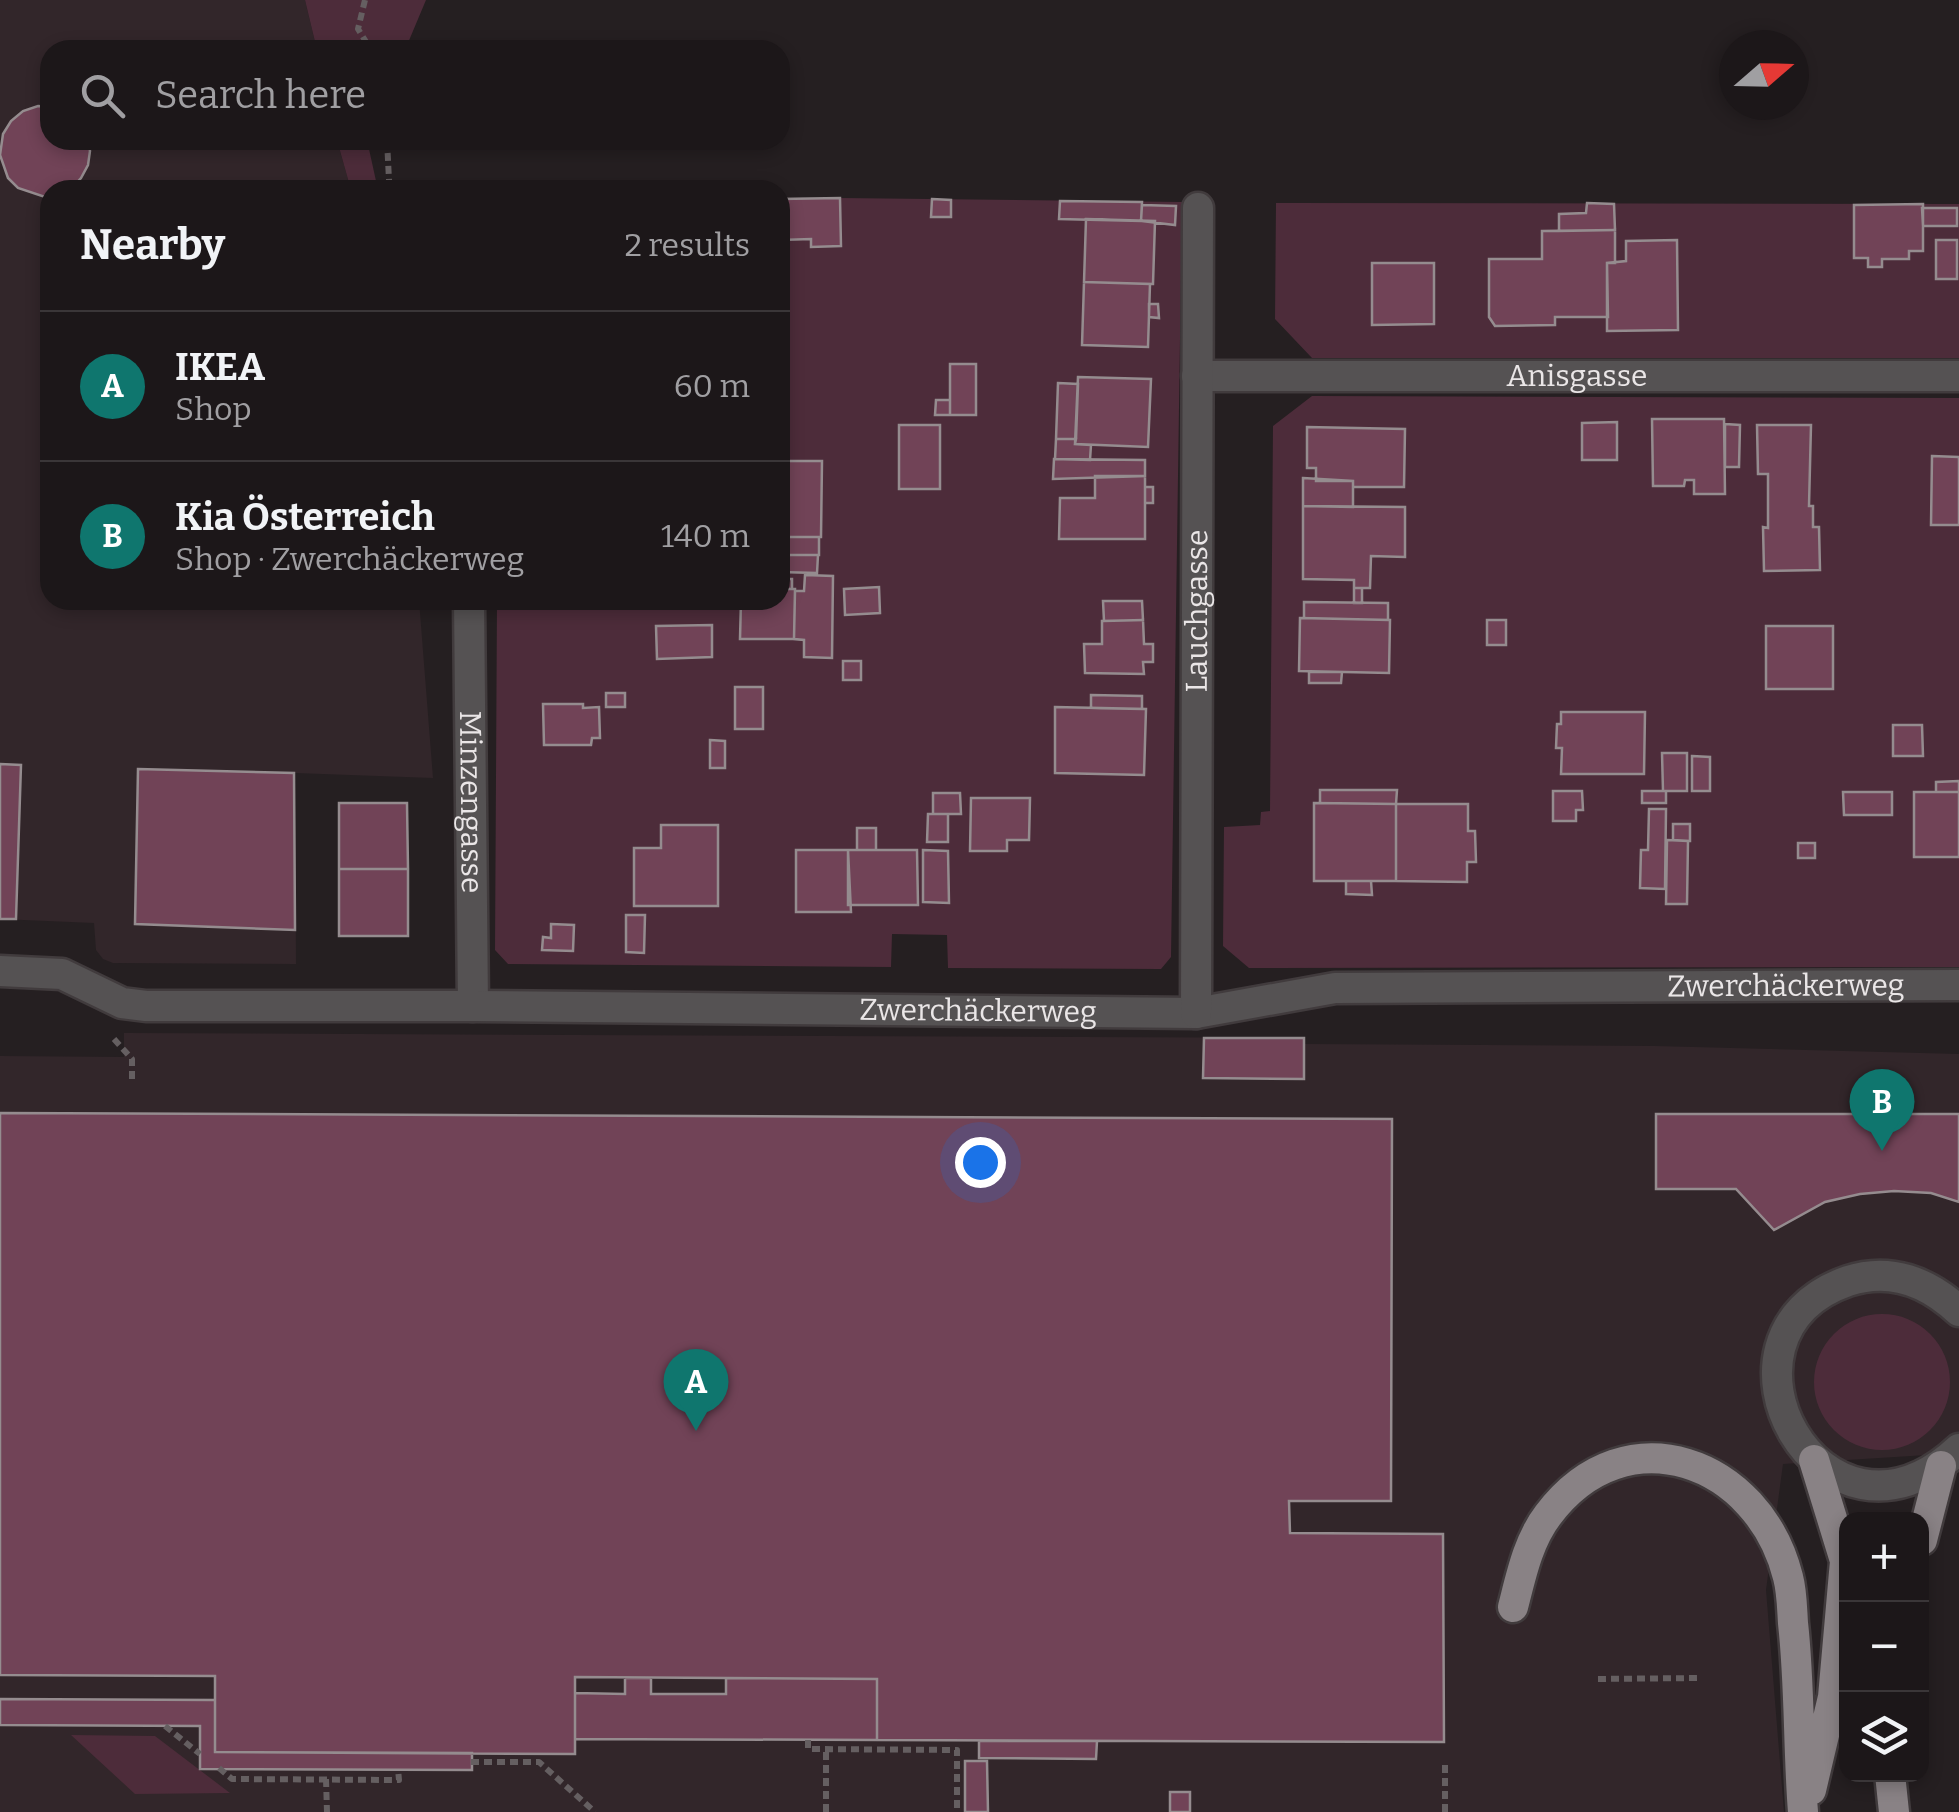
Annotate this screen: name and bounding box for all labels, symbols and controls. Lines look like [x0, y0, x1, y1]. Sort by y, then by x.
north arrow [1719, 30, 1809, 120]
search box [40, 40, 790, 150]
icon: search [75, 68, 130, 123]
text: Search here [155, 72, 366, 118]
text: Nearby [80, 220, 225, 270]
text: 2 results [624, 226, 750, 264]
text: IKEA [175, 344, 265, 390]
street label: Anisgasse [1507, 358, 1647, 394]
text: A [101, 367, 124, 405]
text: 60 m [674, 367, 750, 405]
text: Shop [175, 390, 252, 428]
text: Kia Österreich [175, 494, 435, 540]
text: B [102, 517, 123, 555]
text: 140 m [661, 517, 750, 555]
street label: Lauchgasse [1179, 530, 1215, 692]
text: Shop · Zwerchäckerweg [175, 540, 524, 578]
street label: Minzengasse [452, 711, 490, 893]
street label: Zwerchäckerweg [1667, 967, 1905, 1004]
street label: Zwerchäckerweg [859, 992, 1097, 1030]
pin: B [1850, 1068, 1914, 1151]
your location [955, 1137, 1006, 1188]
pin: A [664, 1348, 728, 1431]
map controls [1839, 1512, 1929, 1782]
button: + [1839, 1512, 1929, 1602]
button: − [1839, 1602, 1929, 1692]
button: layers [1839, 1692, 1929, 1782]

